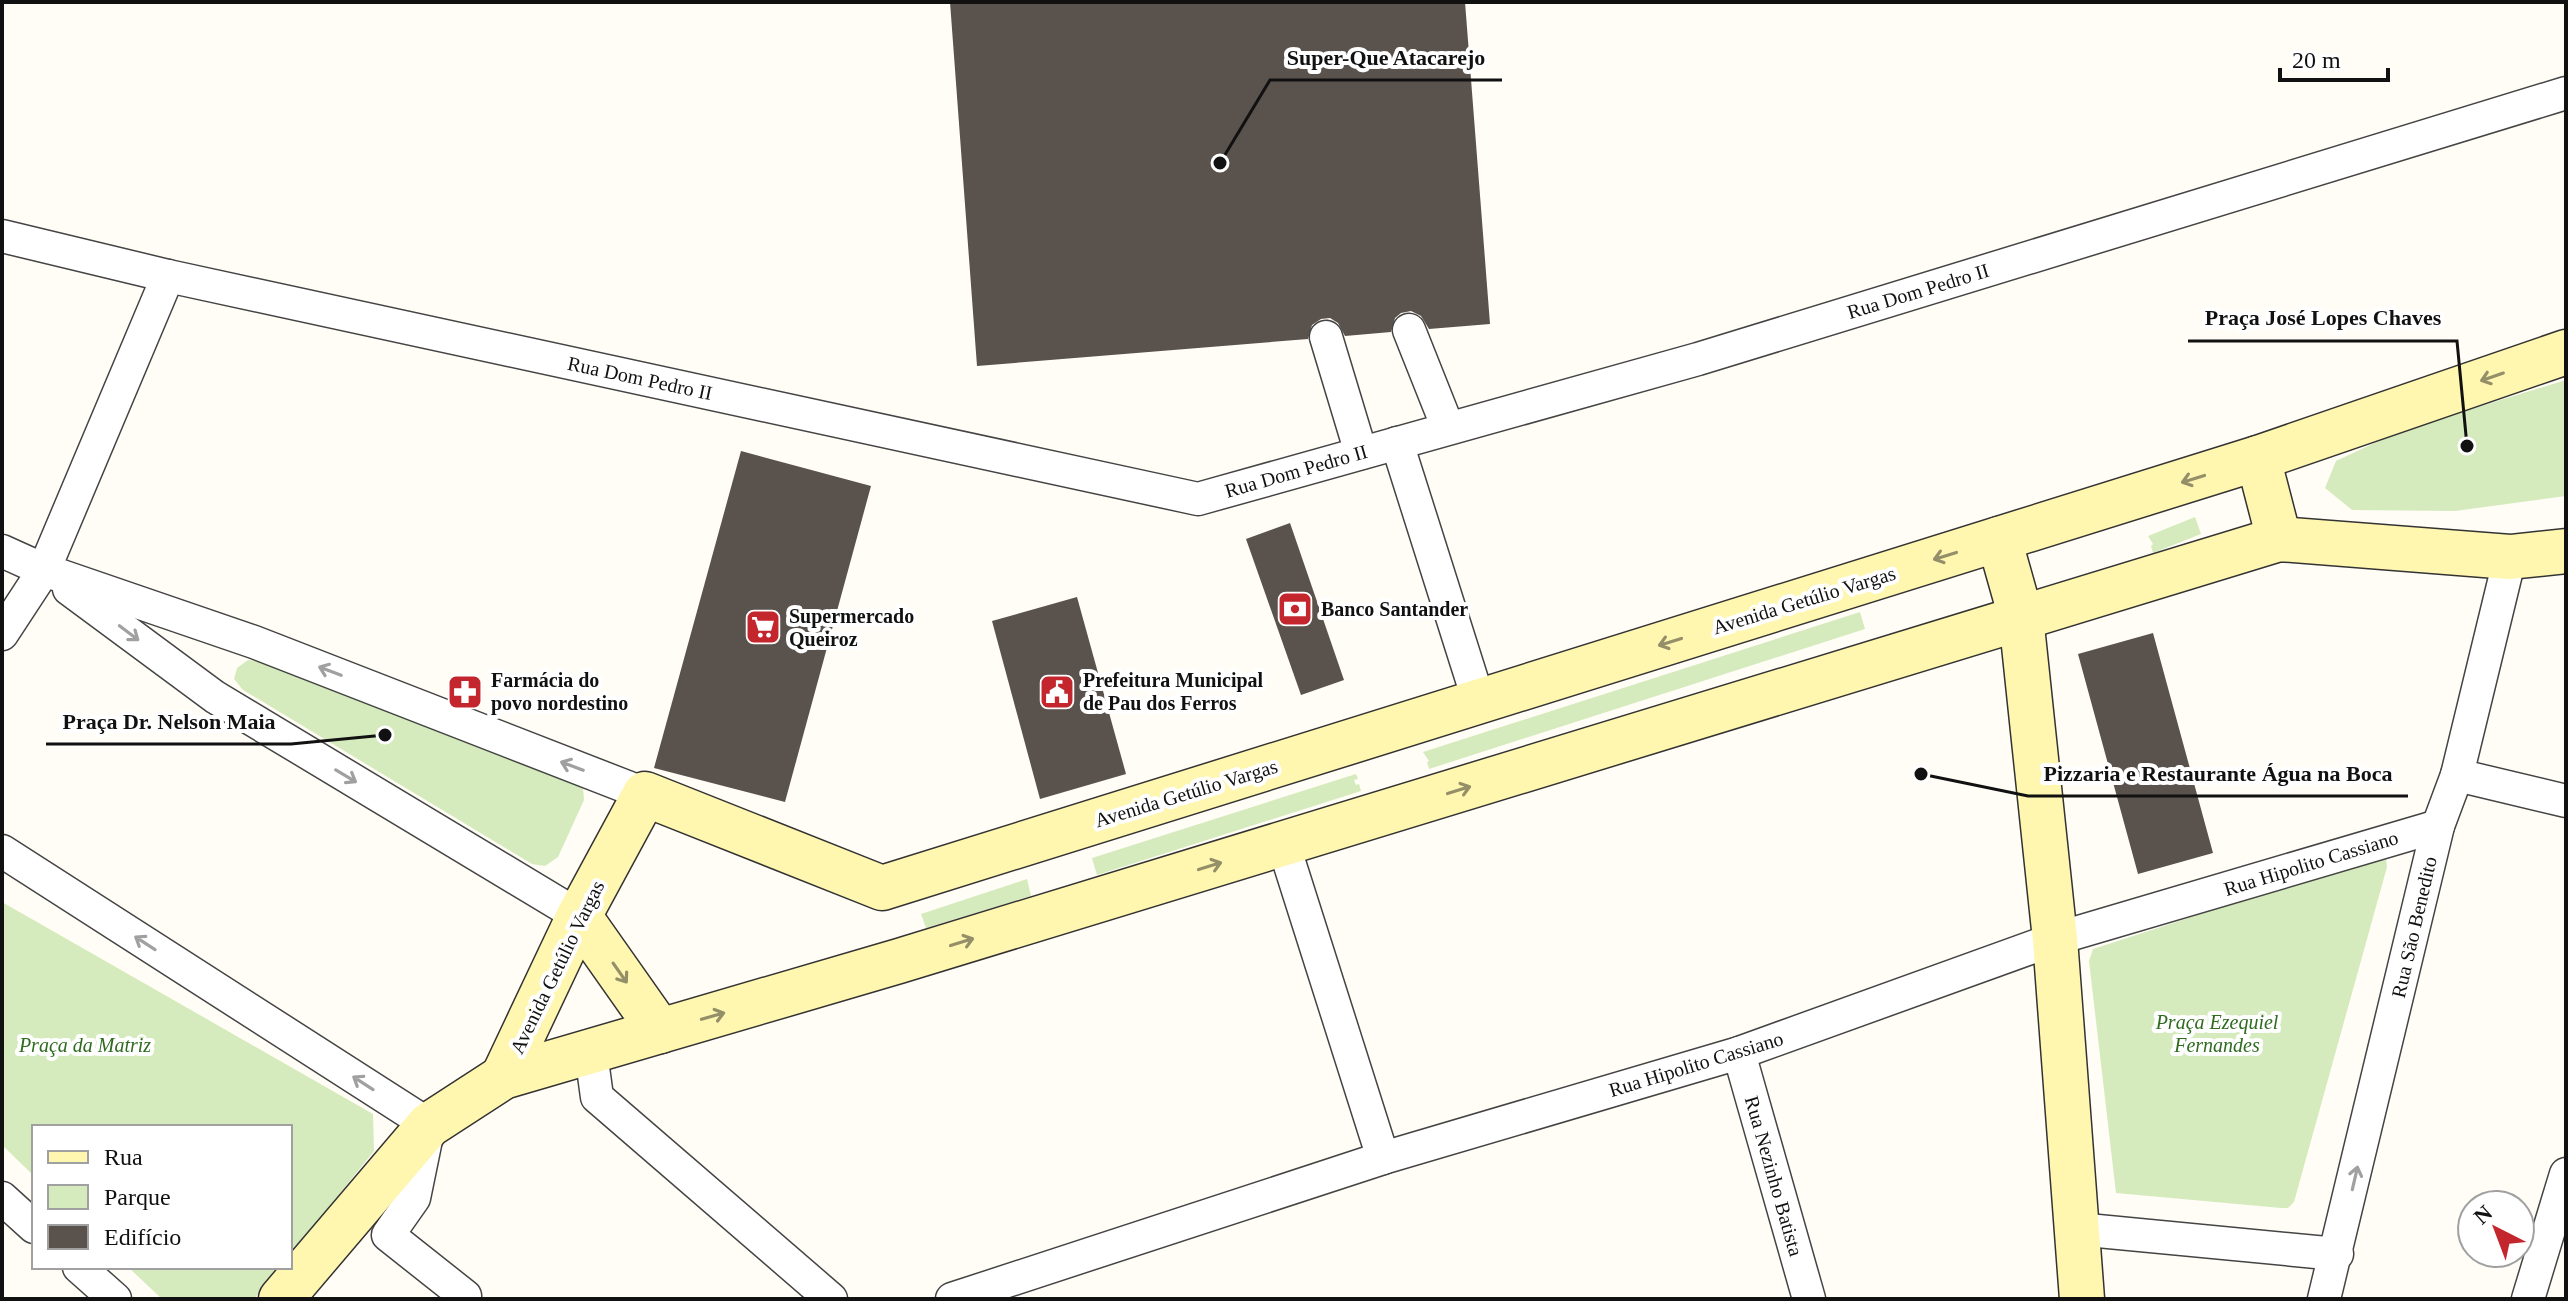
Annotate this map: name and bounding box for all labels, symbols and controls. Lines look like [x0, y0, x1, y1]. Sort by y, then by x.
scale bar [2280, 32, 2388, 82]
callout: Super-Que Atacarejo [1270, 34, 1502, 80]
text: Super-Que Atacarejo [1287, 45, 1485, 70]
text: 20 m [2292, 47, 2341, 73]
street label: Rua Dom Pedro II [1844, 259, 1992, 323]
callout: Praça José Lopes Chaves [2188, 295, 2457, 341]
text: Praça José Lopes Chaves [2205, 305, 2442, 330]
street label: Rua Dom Pedro II [566, 352, 714, 404]
one-way arrow [2480, 371, 2505, 386]
street label: Rua Dom Pedro II [1222, 440, 1370, 502]
one-way arrow [2181, 473, 2206, 487]
one-way arrow [1933, 550, 1958, 565]
street label: Avenida Getúlio Vargas [1710, 562, 1899, 639]
bank icon: Banco Santander [1276, 590, 1314, 628]
place label: Banco Santander [1321, 598, 1468, 620]
place label: Supermercado Queiroz [789, 605, 914, 650]
supermarket icon: Supermercado Queiroz [744, 608, 782, 646]
one-way arrow [118, 625, 140, 642]
one-way arrow [1658, 636, 1683, 651]
one-way arrow [318, 663, 343, 677]
place label: Farmácia do povo nordestino [491, 669, 628, 715]
place label: Prefeitura Municipal de Pau dos Ferros [1083, 669, 1264, 714]
pharmacy icon: Farmácia do povo nordestino [446, 673, 484, 711]
public building icon: Prefeitura Municipal de Pau dos Ferros [1038, 673, 1076, 711]
callout: Praça Dr. Nelson Maia [46, 698, 291, 744]
text: Praça Dr. Nelson Maia [62, 709, 276, 734]
callout: Pizzaria e Restaurante Água na Boca [2028, 750, 2408, 796]
street label: Avenida Getúlio Vargas [1092, 755, 1281, 832]
one-way arrow [560, 758, 585, 772]
text: Pizzaria e Restaurante Água na Boca [2044, 761, 2392, 786]
one-way arrow [334, 768, 357, 784]
one-way arrow [1446, 782, 1471, 796]
street label: Rua Hipolito Cassiano [2221, 826, 2401, 901]
street label: Rua São Benedito [2387, 854, 2441, 1000]
one-way arrow [1197, 858, 1223, 873]
street label: Avenida Getúlio Vargas [505, 877, 610, 1058]
one-way arrow [949, 933, 974, 948]
one-way arrow [134, 934, 157, 950]
one-way arrow [612, 962, 628, 984]
one-way arrow [699, 1007, 725, 1022]
park label: Praça Ezequiel Fernandes [2155, 1011, 2279, 1056]
street label: Rua Hipolito Cassiano [1606, 1027, 1786, 1102]
park label: Praça da Matriz [18, 1034, 151, 1057]
one-way arrow [353, 1075, 375, 1092]
street label: Rua Nezinho Batista [1741, 1093, 1807, 1259]
legend [32, 1125, 292, 1269]
text: Rua [104, 1144, 143, 1170]
one-way arrow [2348, 1165, 2363, 1191]
text: Parque [104, 1184, 171, 1210]
north arrow [2456, 1189, 2536, 1269]
text: N [2469, 1200, 2497, 1229]
text: Edifício [104, 1224, 181, 1250]

